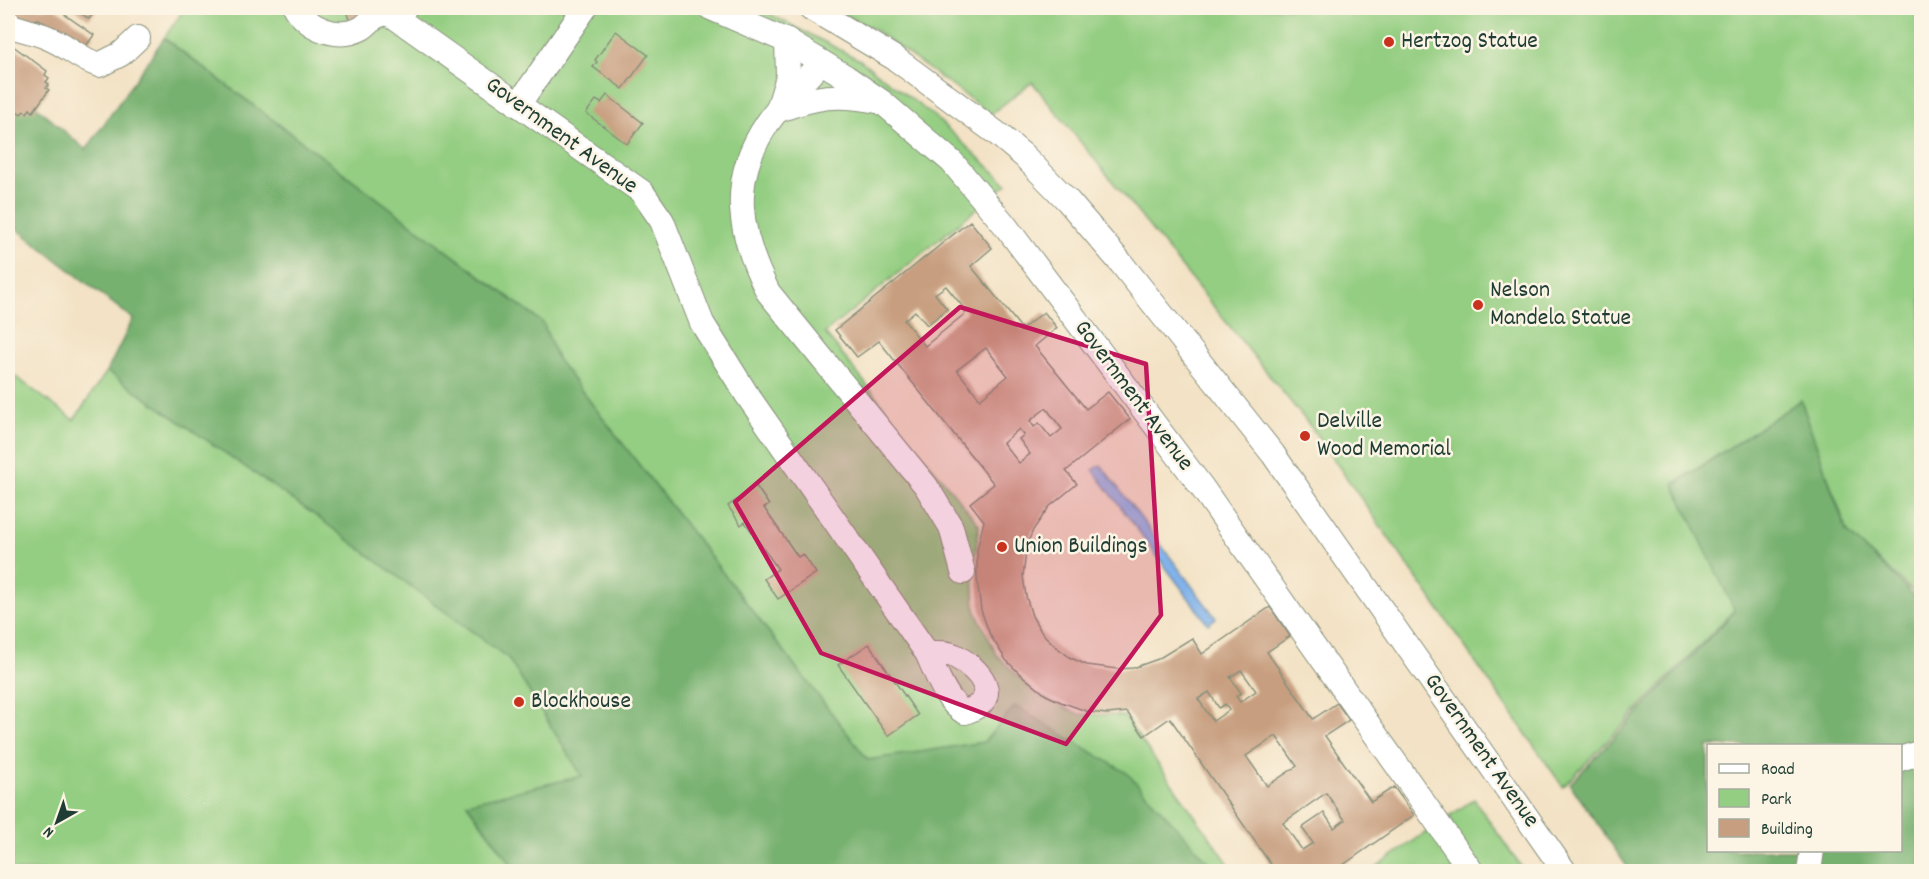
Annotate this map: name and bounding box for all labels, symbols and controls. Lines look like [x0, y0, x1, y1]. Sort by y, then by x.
place label: Hertzog Statue [1401, 25, 1538, 59]
marker: Hertzog Statue [1382, 35, 1396, 49]
street label: Government Avenue [478, 69, 644, 203]
place label: Nelson Mandela Statue [1490, 274, 1631, 336]
marker: Nelson Mandela Statue [1471, 298, 1485, 312]
street label: Government Avenue [1065, 313, 1201, 479]
place label: Delville Wood Memorial [1317, 405, 1451, 467]
marker: Delville Wood Memorial [1298, 429, 1312, 443]
place label: Union Buildings [1014, 530, 1148, 564]
marker: Union Buildings [995, 540, 1009, 554]
street label: Government Avenue [1415, 667, 1547, 835]
place label: Blockhouse [531, 685, 631, 719]
marker: Blockhouse [512, 695, 526, 709]
legend [1707, 744, 1902, 852]
text: Road [1761, 758, 1795, 783]
text: Park [1761, 788, 1792, 813]
north arrow [27, 792, 87, 852]
text: Building [1761, 818, 1813, 843]
text: N [38, 820, 59, 843]

